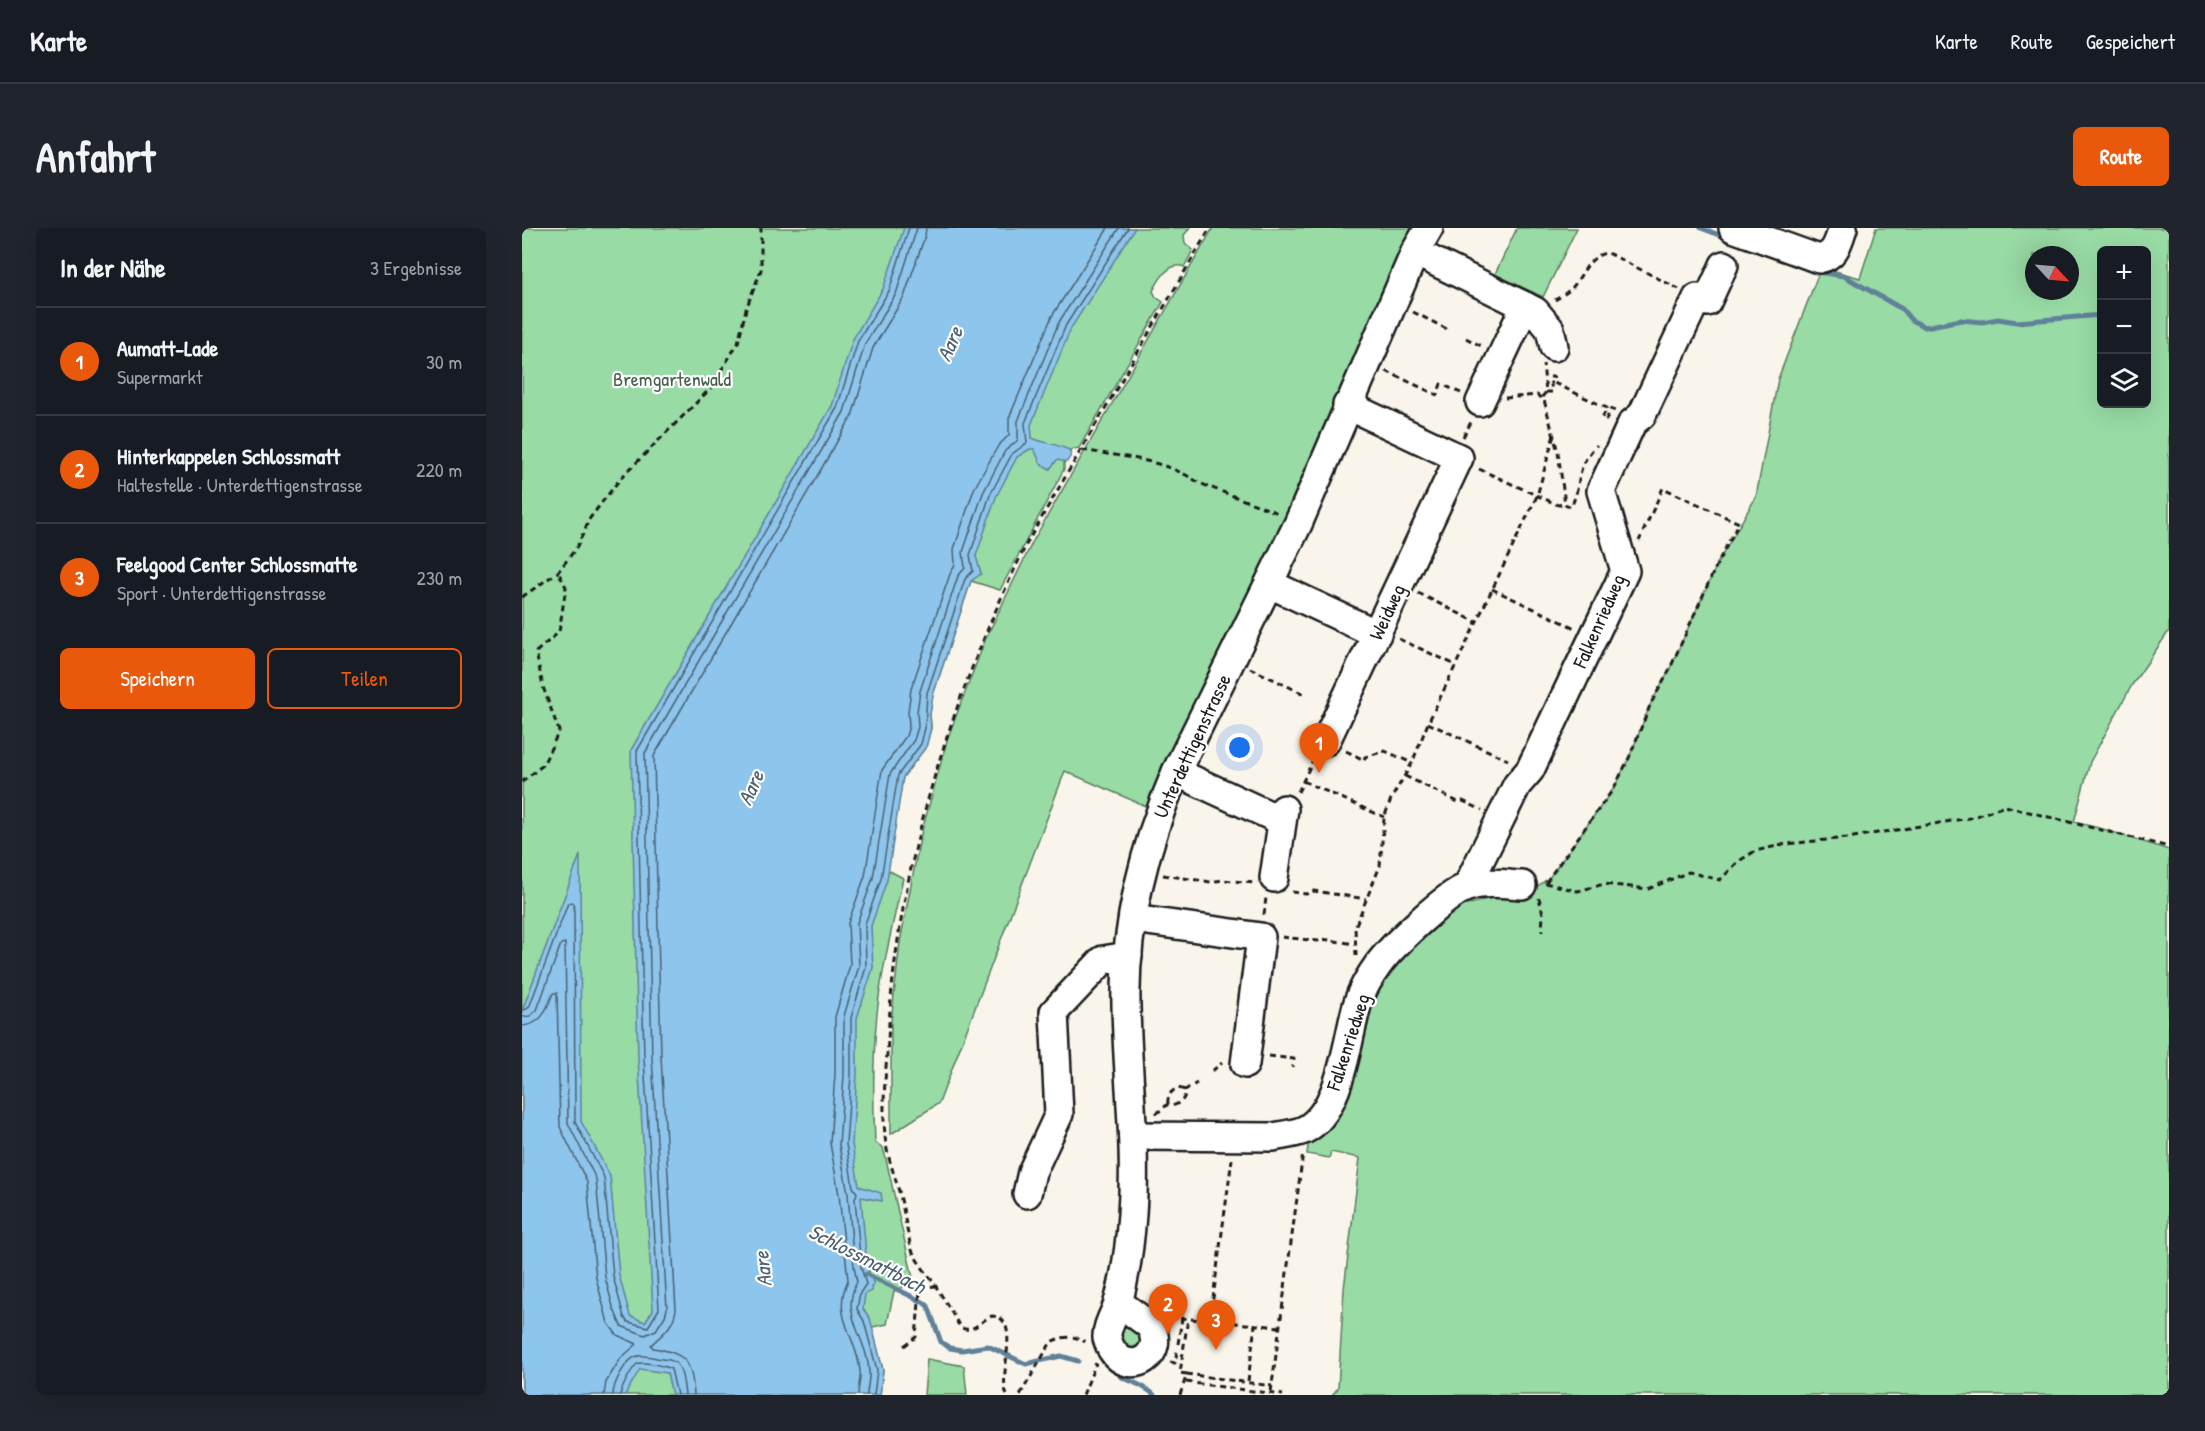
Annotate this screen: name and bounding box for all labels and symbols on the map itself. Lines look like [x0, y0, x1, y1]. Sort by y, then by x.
north arrow [2025, 246, 2079, 300]
water label: Aare [929, 320, 971, 366]
park label: Bremgartenwald [613, 365, 731, 392]
street label: Falkenriedweg [1565, 570, 1631, 673]
street label: Weidweg [1362, 579, 1411, 644]
street label: Unterdettigenstrasse [1146, 669, 1237, 822]
pin: 1 [1300, 724, 1338, 773]
your location [1225, 733, 1254, 762]
water label: Aare [730, 764, 772, 810]
street label: Falkenriedweg [1319, 990, 1376, 1095]
water label: Schlossmattbach [804, 1217, 932, 1301]
water label: Aare [746, 1249, 779, 1288]
pin: 2 [1148, 1284, 1188, 1334]
pin: 3 [1196, 1300, 1236, 1350]

